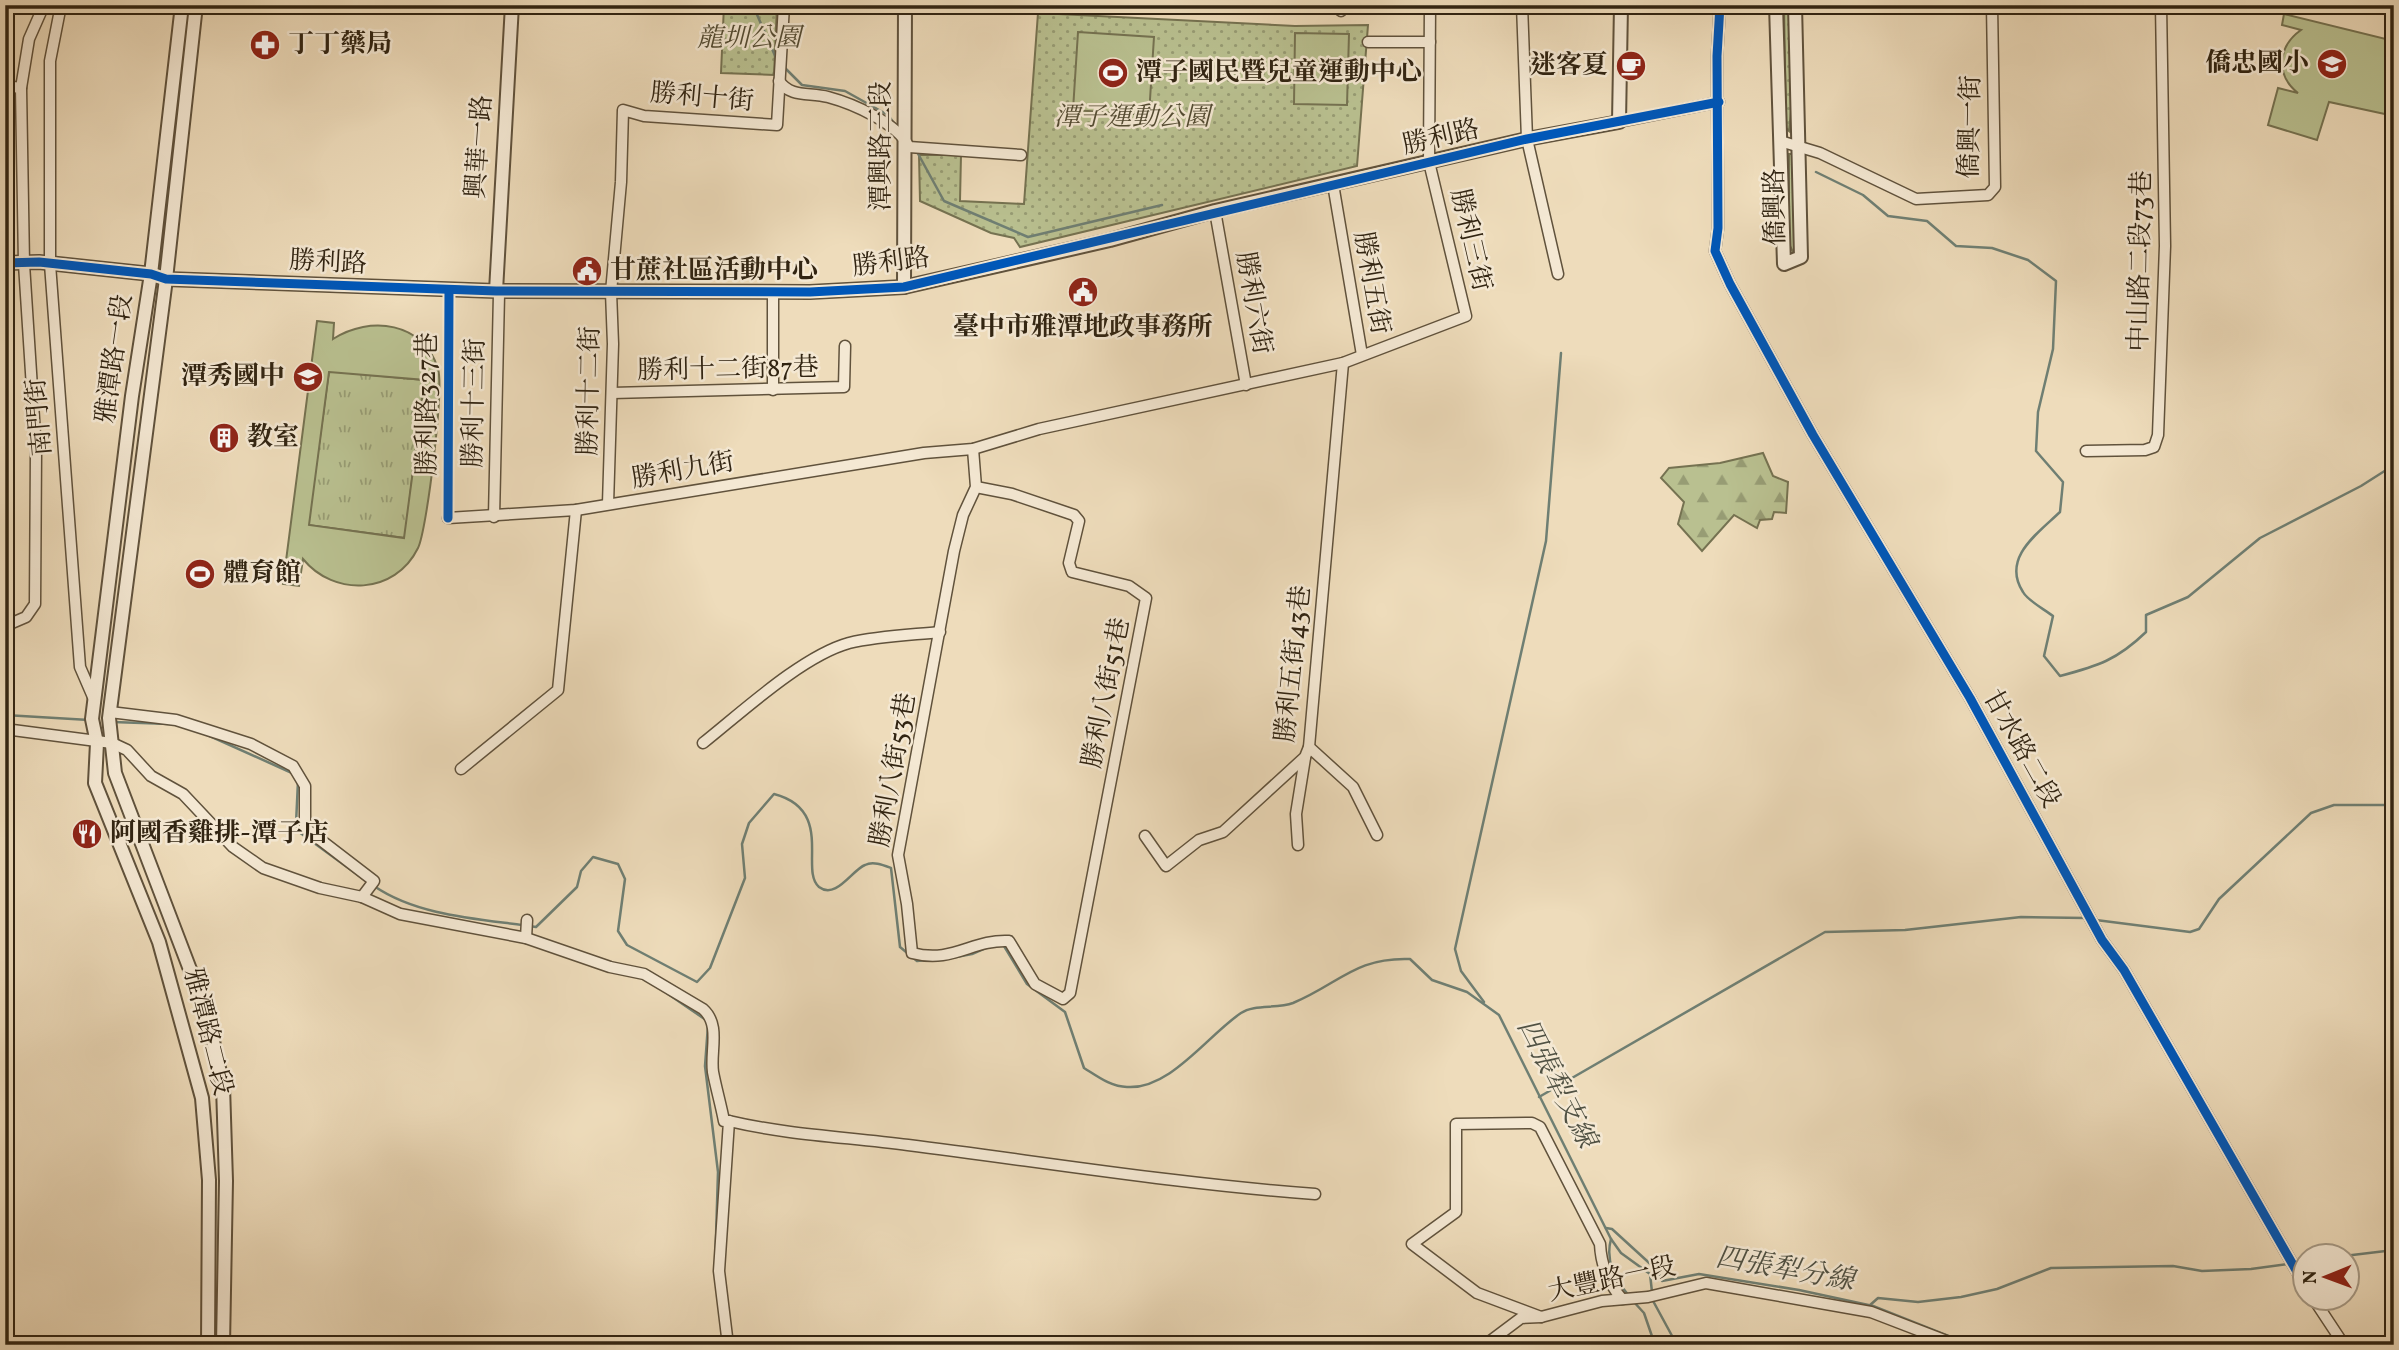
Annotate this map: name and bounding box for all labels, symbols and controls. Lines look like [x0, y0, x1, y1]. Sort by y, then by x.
park label: 龍圳公園 [697, 21, 805, 57]
place label: 丁丁藥局 [288, 27, 392, 63]
pharmacy icon: 丁丁藥局 [248, 28, 282, 62]
place label: 僑忠國小 [2205, 46, 2309, 82]
school or university icon: 僑忠國小 [2315, 47, 2349, 81]
place label: 迷客夏 [1530, 48, 1608, 84]
cafe icon: 迷客夏 [1614, 49, 1648, 83]
place label: 潭子國民暨兒童運動中心 [1136, 55, 1422, 91]
sports icon: 潭子國民暨兒童運動中心 [1096, 56, 1130, 90]
street label: 僑興一街 [1952, 75, 1990, 179]
street label: 勝利十街 [649, 76, 755, 120]
street label: 潭興路三段 [864, 81, 900, 211]
street label: 興華一路 [458, 94, 502, 200]
park label: 潭子運動公園 [1054, 100, 1214, 136]
street label: 勝利路 [1399, 112, 1483, 164]
street label: 僑興路 [1757, 168, 1795, 246]
street label: 中山路二段73巷 [2121, 170, 2161, 352]
street label: 勝利三街 [1441, 185, 1499, 295]
street label: 勝利五街 [1344, 229, 1398, 337]
street label: 勝利路 [850, 240, 932, 286]
street label: 勝利路 [288, 243, 368, 283]
street label: 勝利六街 [1226, 249, 1280, 357]
place label: 甘蔗社區活動中心 [610, 253, 818, 289]
public building icon: 甘蔗社區活動中心 [570, 254, 604, 288]
public building icon: 臺中市雅潭地政事務所 [1066, 275, 1100, 309]
street label: 雅潭路一段 [88, 292, 142, 426]
place label: 臺中市雅潭地政事務所 [953, 310, 1213, 346]
street label: 勝利十二街 [571, 326, 609, 456]
street label: 勝利路327巷 [410, 332, 446, 476]
street label: 勝利十三街 [456, 338, 494, 468]
street label: 勝利十二街87巷 [637, 350, 819, 390]
place label: 潭秀國中 [181, 359, 285, 395]
school or university icon: 潭秀國中 [291, 360, 325, 394]
street label: 南門街 [19, 377, 61, 457]
place label: 教室 [247, 420, 299, 456]
building icon: 教室 [207, 421, 241, 455]
street label: 勝利九街 [629, 444, 737, 498]
place label: 體育館 [223, 556, 301, 592]
sports icon: 體育館 [183, 557, 217, 591]
street label: 勝利五街43巷 [1268, 584, 1320, 744]
street label: 勝利八街51巷 [1075, 615, 1139, 771]
street label: 甘水路二段 [1974, 683, 2068, 815]
street label: 勝利八街53巷 [863, 690, 925, 850]
place label: 阿國香雞排-潭子店 [110, 816, 329, 852]
restaurant icon: 阿國香雞排-潭子店 [70, 817, 104, 851]
street label: 雅潭路二段 [174, 965, 240, 1099]
water label: 四張犁支線 [1507, 1013, 1607, 1158]
water label: 四張犁分線 [1713, 1239, 1860, 1302]
north arrow [2290, 1242, 2360, 1312]
street label: 大豐路一段 [1545, 1249, 1679, 1311]
text: N [2298, 1270, 2324, 1284]

